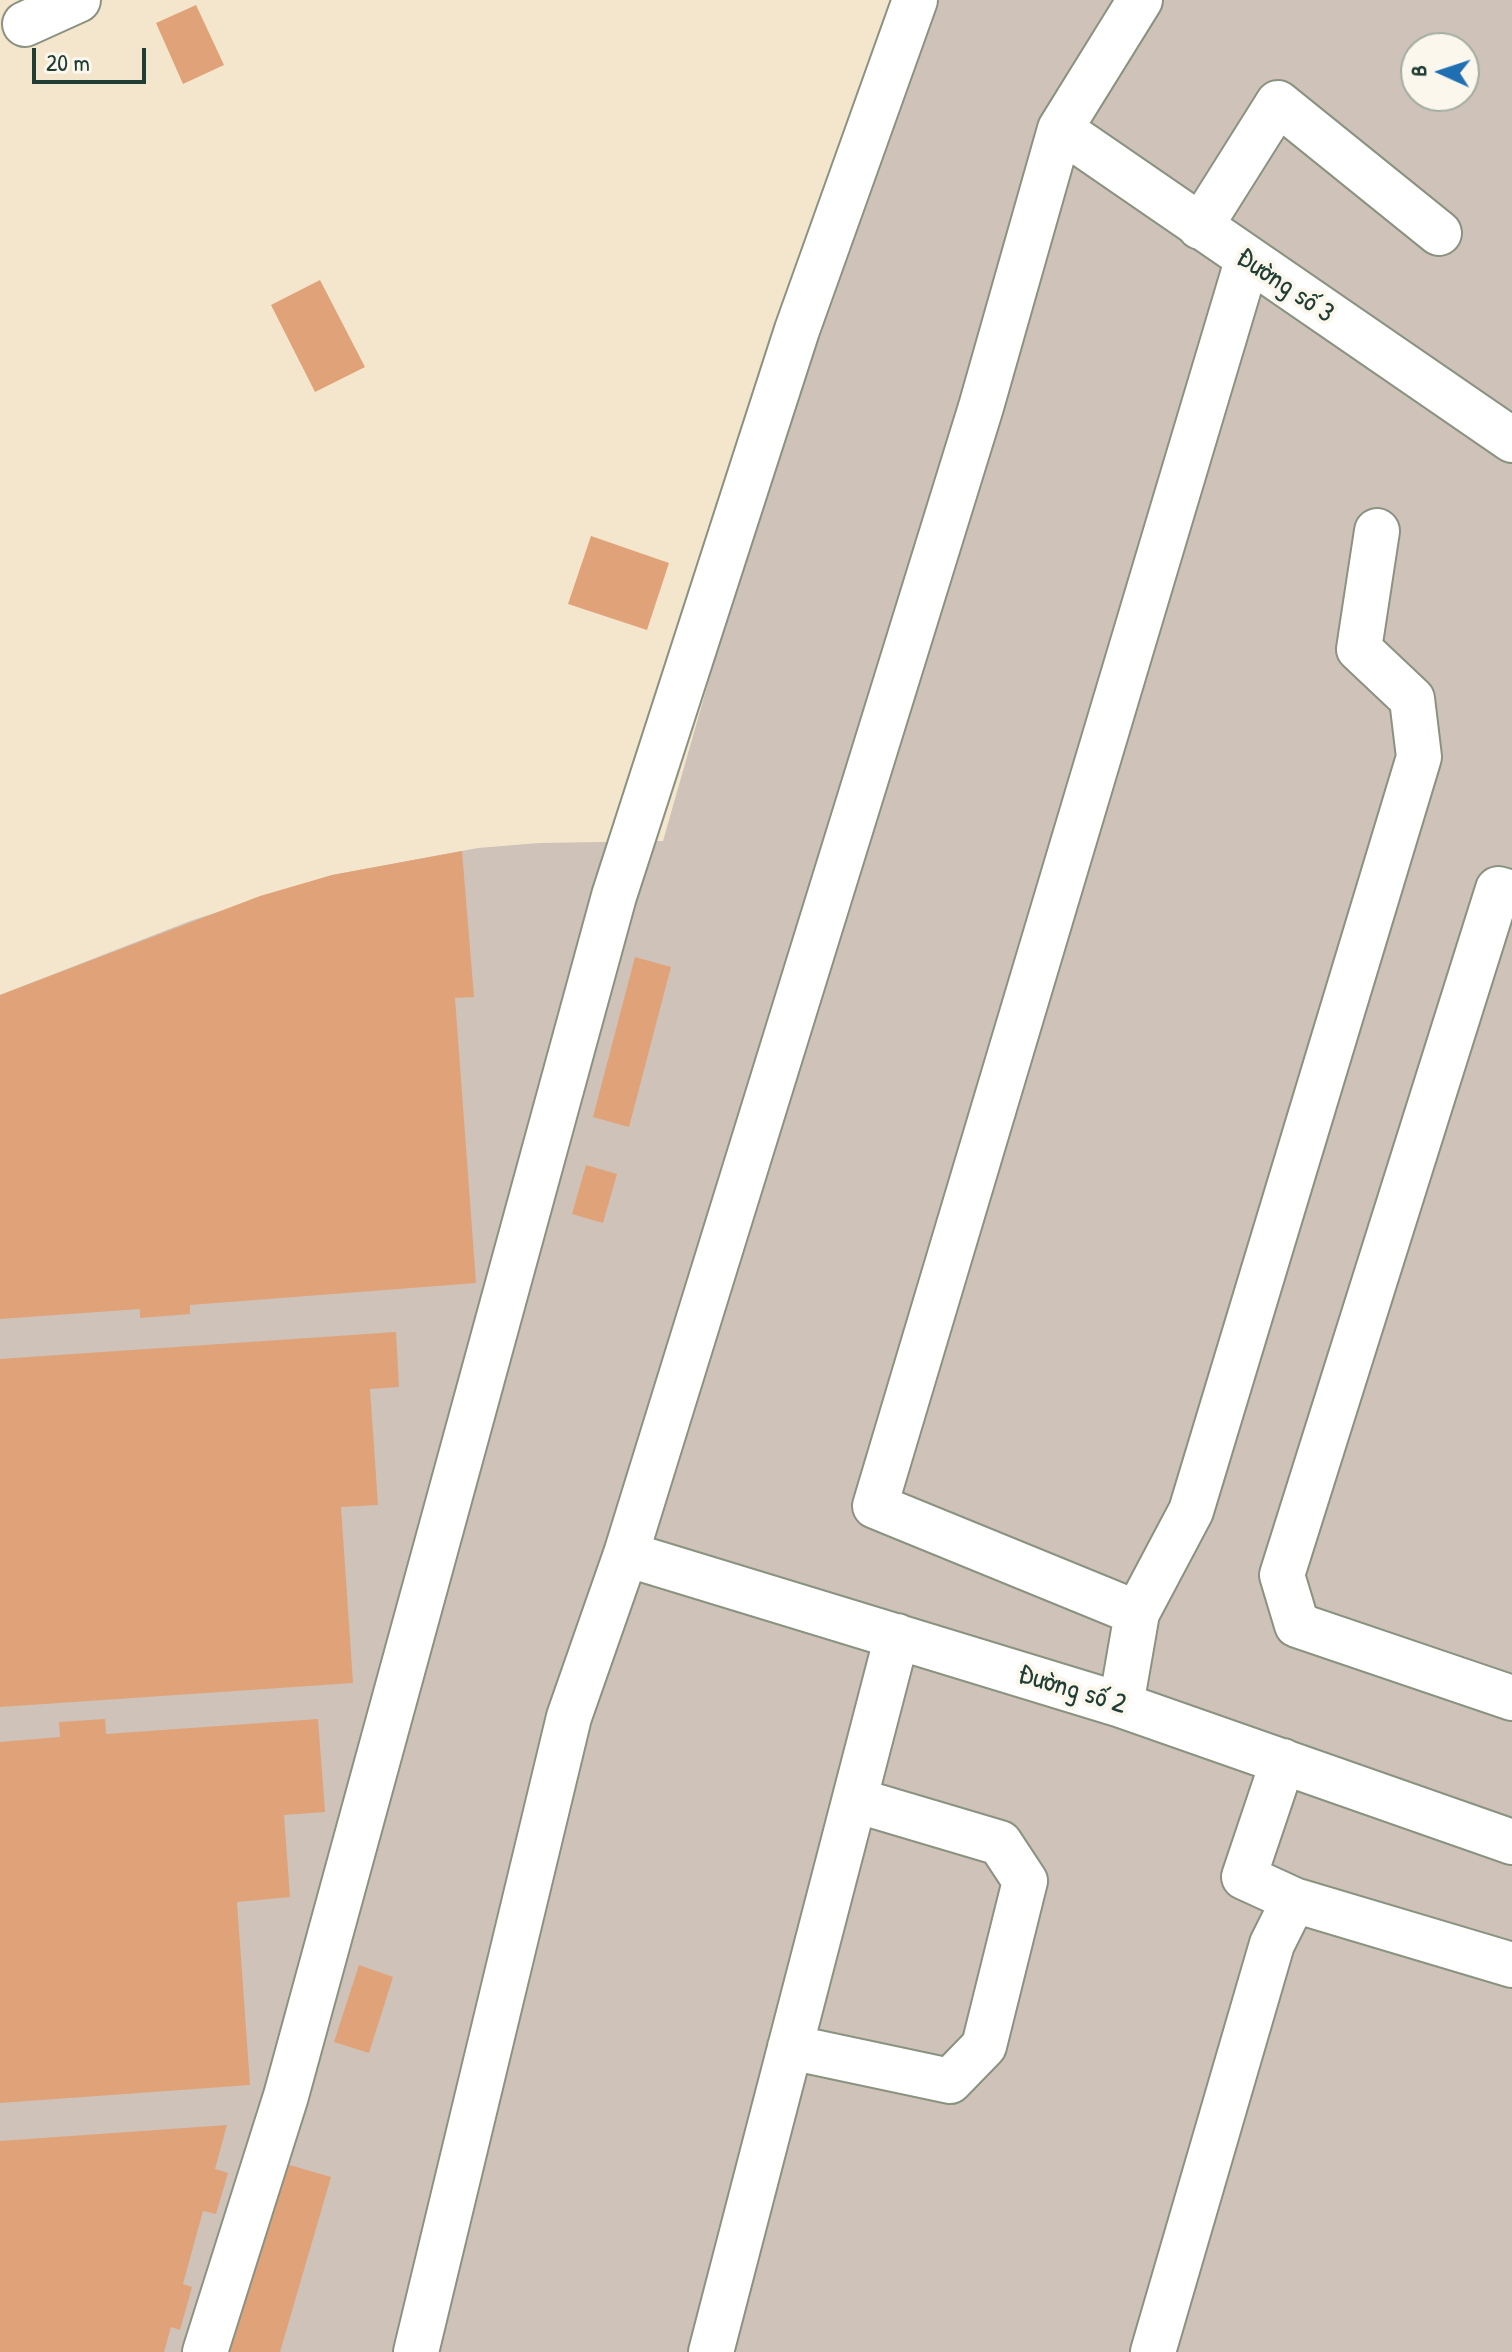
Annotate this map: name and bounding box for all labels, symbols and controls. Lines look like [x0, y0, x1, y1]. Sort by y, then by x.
scale bar [36, 32, 150, 82]
north arrow [1400, 32, 1480, 112]
text: 20 m [46, 46, 90, 78]
text: B [1403, 64, 1433, 77]
street label: Đường số 3 [1230, 241, 1340, 331]
street label: Đường số 2 [1014, 1658, 1130, 1722]

